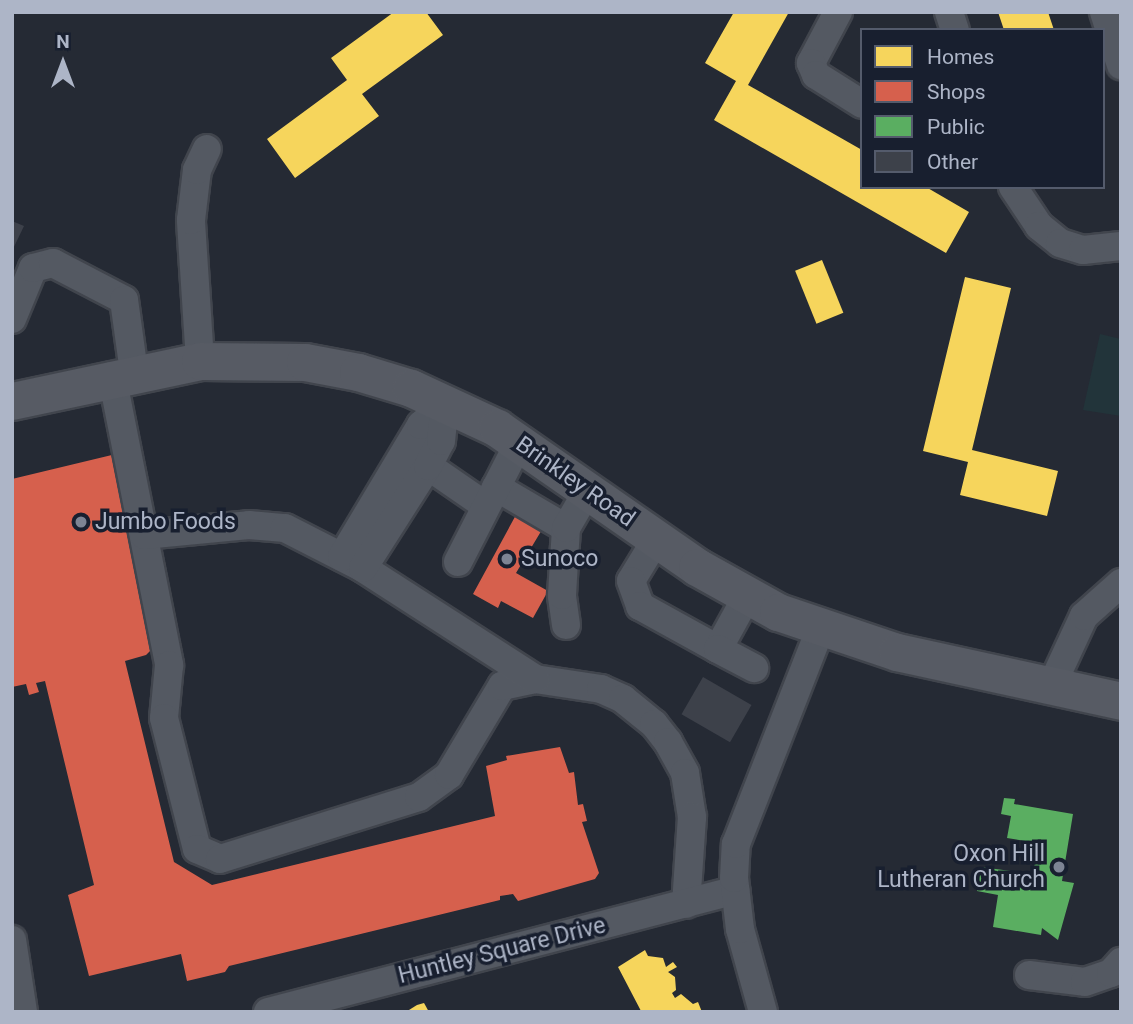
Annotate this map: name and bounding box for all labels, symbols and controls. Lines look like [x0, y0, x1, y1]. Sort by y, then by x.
north arrow [28, 28, 98, 98]
legend [860, 28, 1105, 189]
text: N [56, 30, 70, 53]
text: Homes [927, 45, 994, 69]
text: Shops [927, 80, 986, 104]
text: Public [927, 115, 985, 139]
text: Other [927, 150, 978, 174]
street label: Brinkley Road [510, 431, 640, 533]
place label: Jumbo Foods [95, 508, 236, 536]
marker: Jumbo Foods [73, 514, 89, 530]
place label: Sunoco [521, 545, 598, 573]
marker: Sunoco [499, 551, 515, 567]
place label: Oxon Hill Lutheran Church [877, 840, 1045, 894]
marker: Oxon Hill Lutheran Church [1051, 859, 1067, 875]
street label: Huntley Square Drive [396, 912, 608, 990]

